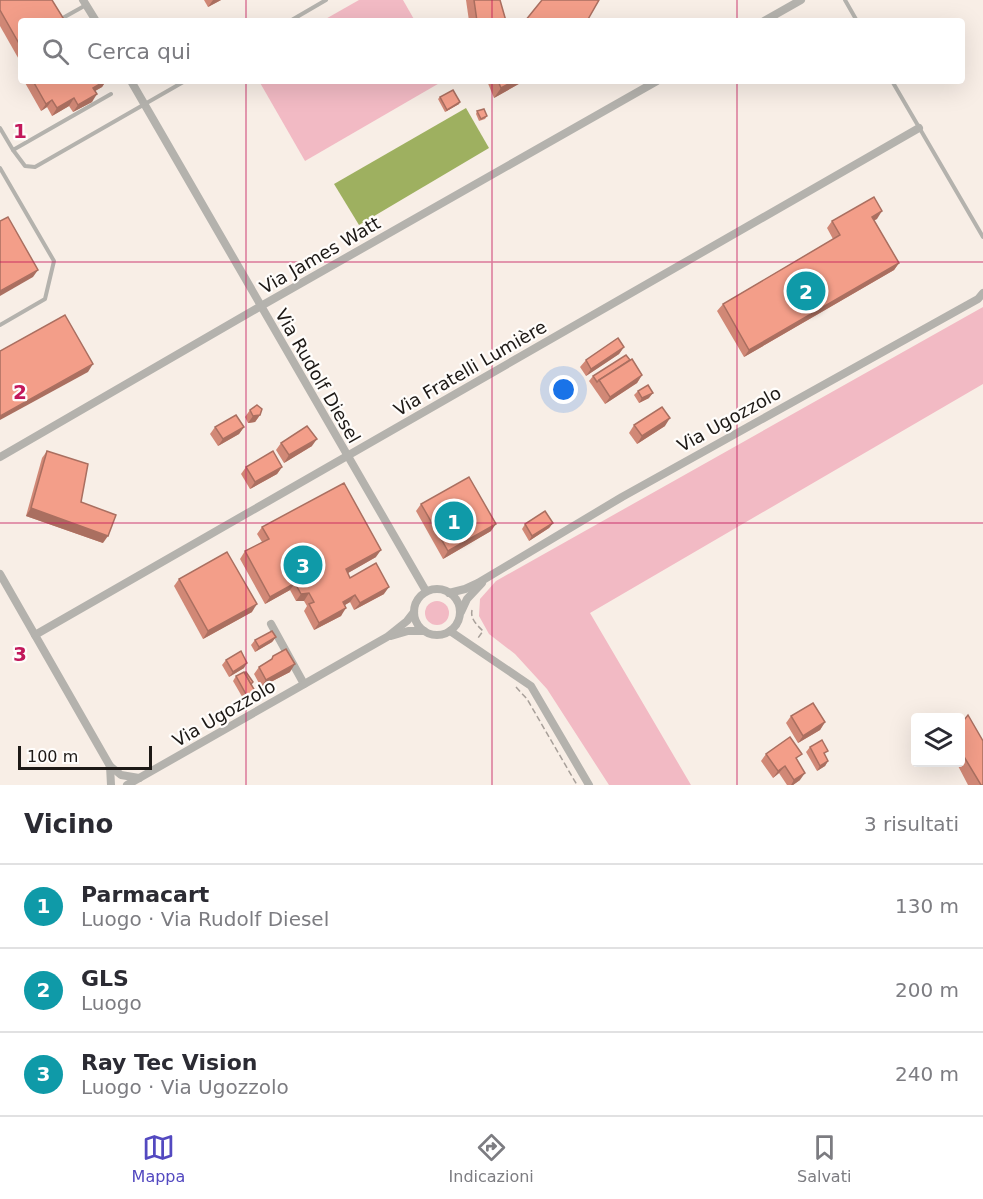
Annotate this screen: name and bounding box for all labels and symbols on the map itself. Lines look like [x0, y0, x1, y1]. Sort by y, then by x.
text: 1 [13, 119, 27, 143]
street label: Via James Watt [256, 212, 384, 298]
pin: 2 [786, 268, 826, 314]
street label: Via Rudolf Diesel [271, 305, 365, 447]
street label: Via Fratelli Lumière [390, 316, 550, 420]
your location [549, 375, 578, 404]
text: 2 [13, 380, 27, 404]
street label: Via Ugozzolo [674, 382, 784, 456]
pin: 1 [434, 498, 474, 544]
pin: 3 [284, 542, 322, 588]
text: 3 [13, 642, 27, 666]
street label: Via Ugozzolo [169, 675, 279, 751]
scale bar [18, 743, 152, 770]

